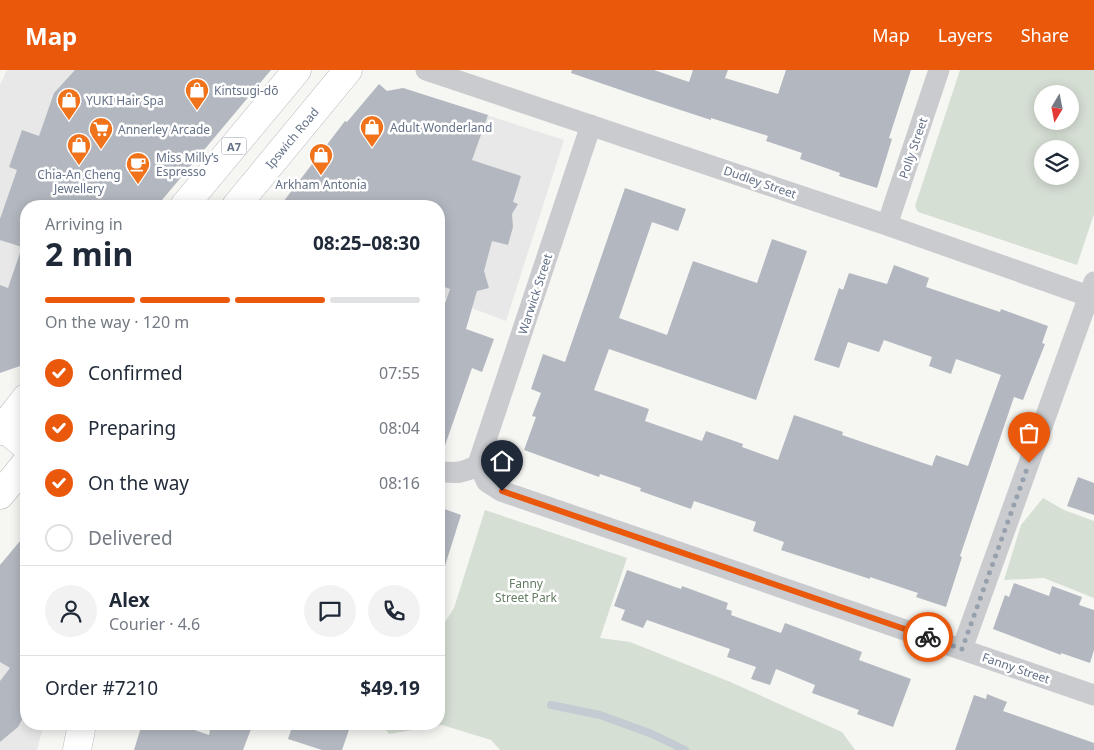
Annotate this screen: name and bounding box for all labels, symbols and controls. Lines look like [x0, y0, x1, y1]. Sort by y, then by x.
text: Map [25, 19, 77, 52]
text: Map [872, 23, 910, 47]
text: Layers [938, 23, 993, 47]
text: Share [1021, 23, 1069, 47]
shop icon: Kintsugi-dō [184, 77, 210, 111]
place label: Kintsugi-dō [214, 82, 278, 99]
north arrow [1034, 85, 1079, 130]
map controls [1034, 85, 1079, 185]
shop icon: YUKI Hair Spa [56, 87, 82, 121]
place label: YUKI Hair Spa [86, 92, 164, 109]
street label: Ipswich Road [261, 104, 323, 172]
shop icon: Adult Wonderland [359, 114, 385, 148]
street label: Polly Street [895, 115, 932, 181]
supermarket icon: Annerley Arcade [88, 116, 114, 150]
place label: Adult Wonderland [390, 119, 492, 136]
place label: Annerley Arcade [118, 121, 210, 138]
shop icon: Chia-An Cheng Jewellery [66, 132, 92, 166]
road number: A7 [222, 138, 246, 154]
button: layers [1034, 140, 1079, 185]
shop icon: Arkham Antonia [308, 142, 334, 176]
place label: Miss Milly’s Espresso [156, 149, 219, 180]
cafe icon: Miss Milly’s Espresso [125, 151, 151, 185]
street label: Dudley Street [721, 162, 799, 203]
place label: Chia-An Cheng Jewellery [37, 166, 121, 197]
place label: Arkham Antonia [275, 176, 367, 193]
text: Arriving in [45, 213, 123, 235]
text: 08:25–08:30 [313, 230, 420, 256]
text: 2 min [45, 232, 133, 275]
street label: Warwick Street [514, 251, 556, 337]
text: On the way · 120 m [45, 311, 189, 333]
icon: check [45, 359, 73, 387]
text: Confirmed [88, 360, 183, 386]
text: 07:55 [379, 362, 420, 384]
pin [1008, 412, 1050, 463]
icon: check [45, 414, 73, 442]
text: Preparing [88, 415, 176, 441]
text: 08:04 [379, 417, 420, 439]
icon: bag [1015, 419, 1043, 447]
pin [481, 440, 523, 491]
icon: home [488, 447, 516, 475]
icon: check [45, 469, 73, 497]
text: On the way [88, 470, 189, 496]
text: 08:16 [379, 472, 420, 494]
text: Delivered [88, 525, 173, 551]
park label: Fanny Street Park [495, 575, 558, 606]
button: person [45, 585, 97, 637]
button: chat [304, 585, 356, 637]
button: phone [368, 585, 420, 637]
text: Alex [109, 587, 150, 613]
courier [903, 612, 953, 662]
text: Courier · 4.6 [109, 613, 200, 635]
icon: bike [914, 623, 942, 651]
street label: Fanny Street [980, 648, 1053, 688]
text: Order #7210 [45, 675, 158, 701]
text: $49.19 [360, 675, 420, 701]

